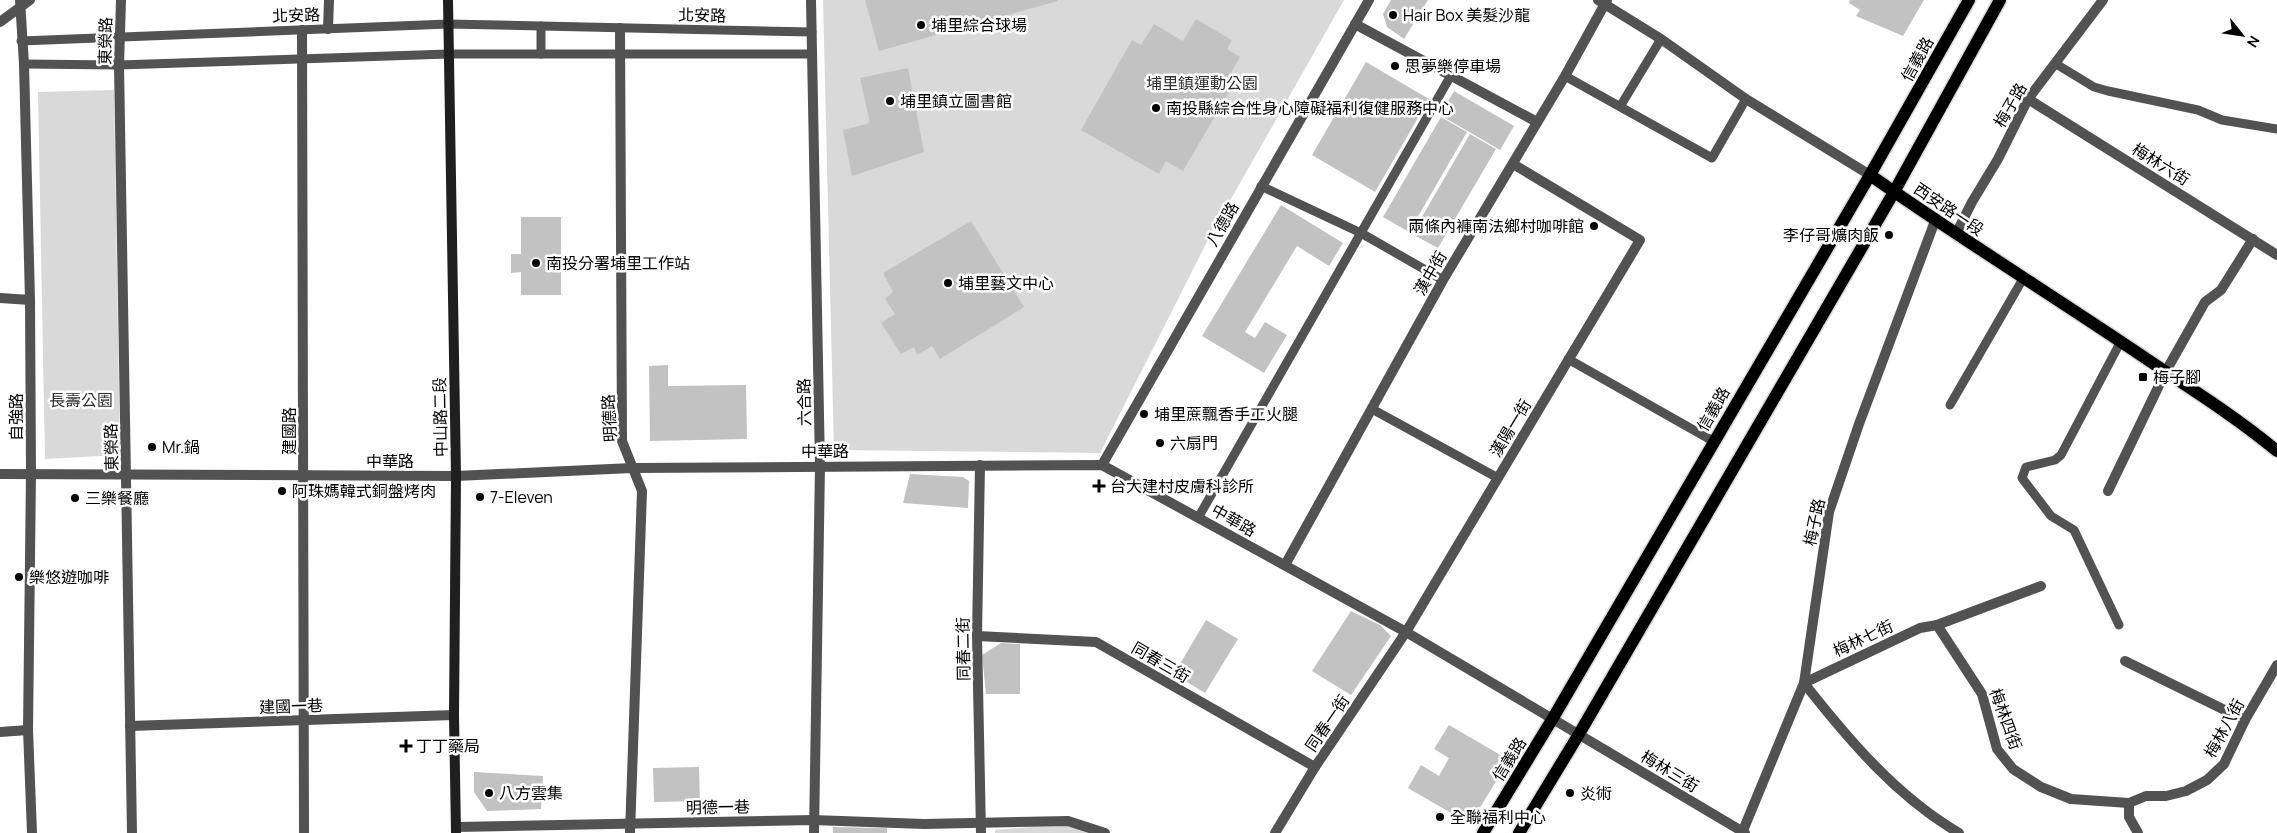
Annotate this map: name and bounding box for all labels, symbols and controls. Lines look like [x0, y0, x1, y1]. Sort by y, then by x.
street label: 北安路 [272, 3, 320, 27]
street label: 北安路 [678, 4, 726, 26]
place label: Hair Box 美髮沙龍 [1403, 4, 1530, 26]
marker: Hair Box 美髮沙龍 [1387, 9, 1399, 21]
north arrow [2217, 10, 2267, 60]
place label: 埔里綜合球場 [931, 14, 1027, 36]
street label: 東榮路 [94, 17, 116, 65]
marker: 埔里綜合球場 [915, 19, 927, 31]
street label: 信義路 [1896, 33, 1938, 85]
text: N [2243, 33, 2264, 51]
place label: 思夢樂停車場 [1405, 55, 1501, 77]
marker: 思夢樂停車場 [1389, 60, 1401, 72]
park label: 埔里鎮運動公園 [1146, 72, 1258, 94]
street label: 梅子路 [1988, 79, 2032, 131]
place label: 埔里鎮立圖書館 [900, 90, 1012, 112]
marker: 埔里鎮立圖書館 [884, 95, 896, 107]
place label: 南投縣綜合性身心障礙福利復健服務中心 [1166, 97, 1454, 119]
marker: 南投縣綜合性身心障礙福利復健服務中心 [1150, 102, 1162, 114]
street label: 梅林六街 [2128, 138, 2194, 190]
street label: 西安路一段 [1910, 178, 1988, 240]
street label: 八德路 [1200, 198, 1244, 250]
place label: 兩條內褲南法鄉村咖啡館 [1408, 215, 1584, 237]
marker: 兩條內褲南法鄉村咖啡館 [1588, 220, 1600, 232]
place label: 李仔哥爌肉飯 [1783, 224, 1879, 246]
marker: 李仔哥爌肉飯 [1883, 229, 1895, 241]
street label: 漢中街 [1408, 247, 1452, 299]
place label: 南投分署埔里工作站 [546, 252, 690, 274]
marker: 南投分署埔里工作站 [530, 257, 542, 269]
place label: 埔里藝文中心 [958, 272, 1054, 294]
marker: 埔里藝文中心 [942, 277, 954, 289]
place label: 梅子腳 [2153, 366, 2201, 388]
marker: 梅子腳 [2137, 371, 2149, 383]
street label: 中山路二段 [428, 377, 452, 457]
street label: 六合路 [793, 378, 815, 426]
street label: 信義路 [1691, 383, 1735, 435]
park label: 長壽公園 [49, 389, 113, 411]
street label: 自強路 [5, 393, 27, 441]
street label: 明德路 [597, 393, 621, 443]
street label: 漢陽一街 [1484, 395, 1536, 461]
place label: 埔里蔗飄香手工火腿 [1154, 403, 1298, 425]
street label: 建國路 [278, 407, 300, 455]
marker: 埔里蔗飄香手工火腿 [1138, 408, 1150, 420]
street label: 東榮路 [100, 423, 122, 471]
place label: 六扇門 [1170, 432, 1218, 454]
place label: Mr.鍋 [162, 436, 200, 458]
marker: 六扇門 [1154, 437, 1166, 449]
street label: 中華路 [801, 440, 849, 462]
marker: Mr.鍋 [146, 441, 158, 453]
street label: 中華路 [366, 450, 414, 472]
place label: 台大建村皮膚科診所 [1110, 475, 1254, 497]
marker: 台大建村皮膚科診所 [1092, 479, 1106, 493]
place label: 阿珠媽韓式銅盤烤肉 [292, 480, 436, 502]
marker: 阿珠媽韓式銅盤烤肉 [276, 485, 288, 497]
place label: 7-Eleven [490, 486, 553, 508]
place label: 三樂餐廳 [85, 487, 149, 509]
marker: 7-Eleven [474, 491, 486, 503]
marker: 三樂餐廳 [69, 492, 81, 504]
street label: 梅子路 [1798, 496, 1830, 548]
street label: 中華路 [1208, 499, 1260, 541]
place label: 樂悠遊咖啡 [29, 566, 109, 588]
marker: 樂悠遊咖啡 [13, 571, 25, 583]
street label: 梅林七街 [1829, 615, 1897, 661]
street label: 同春二街 [951, 617, 975, 681]
street label: 同春三街 [1128, 636, 1194, 688]
street label: 梅林四街 [1985, 685, 2027, 753]
street label: 同春一街 [1300, 690, 1354, 756]
street label: 建國一巷 [259, 694, 323, 718]
street label: 梅林八街 [2199, 695, 2249, 761]
street label: 信義路 [1487, 733, 1531, 785]
place label: 丁丁藥局 [416, 735, 480, 757]
marker: 丁丁藥局 [400, 740, 412, 752]
street label: 梅林三街 [1637, 745, 1703, 797]
place label: 八方雲集 [499, 782, 563, 804]
place label: 炎術 [1580, 782, 1612, 804]
marker: 八方雲集 [483, 787, 495, 799]
marker: 炎術 [1564, 787, 1576, 799]
street label: 明德一巷 [686, 795, 750, 819]
place label: 全聯福利中心 [1450, 806, 1546, 828]
marker: 全聯福利中心 [1434, 811, 1446, 823]

